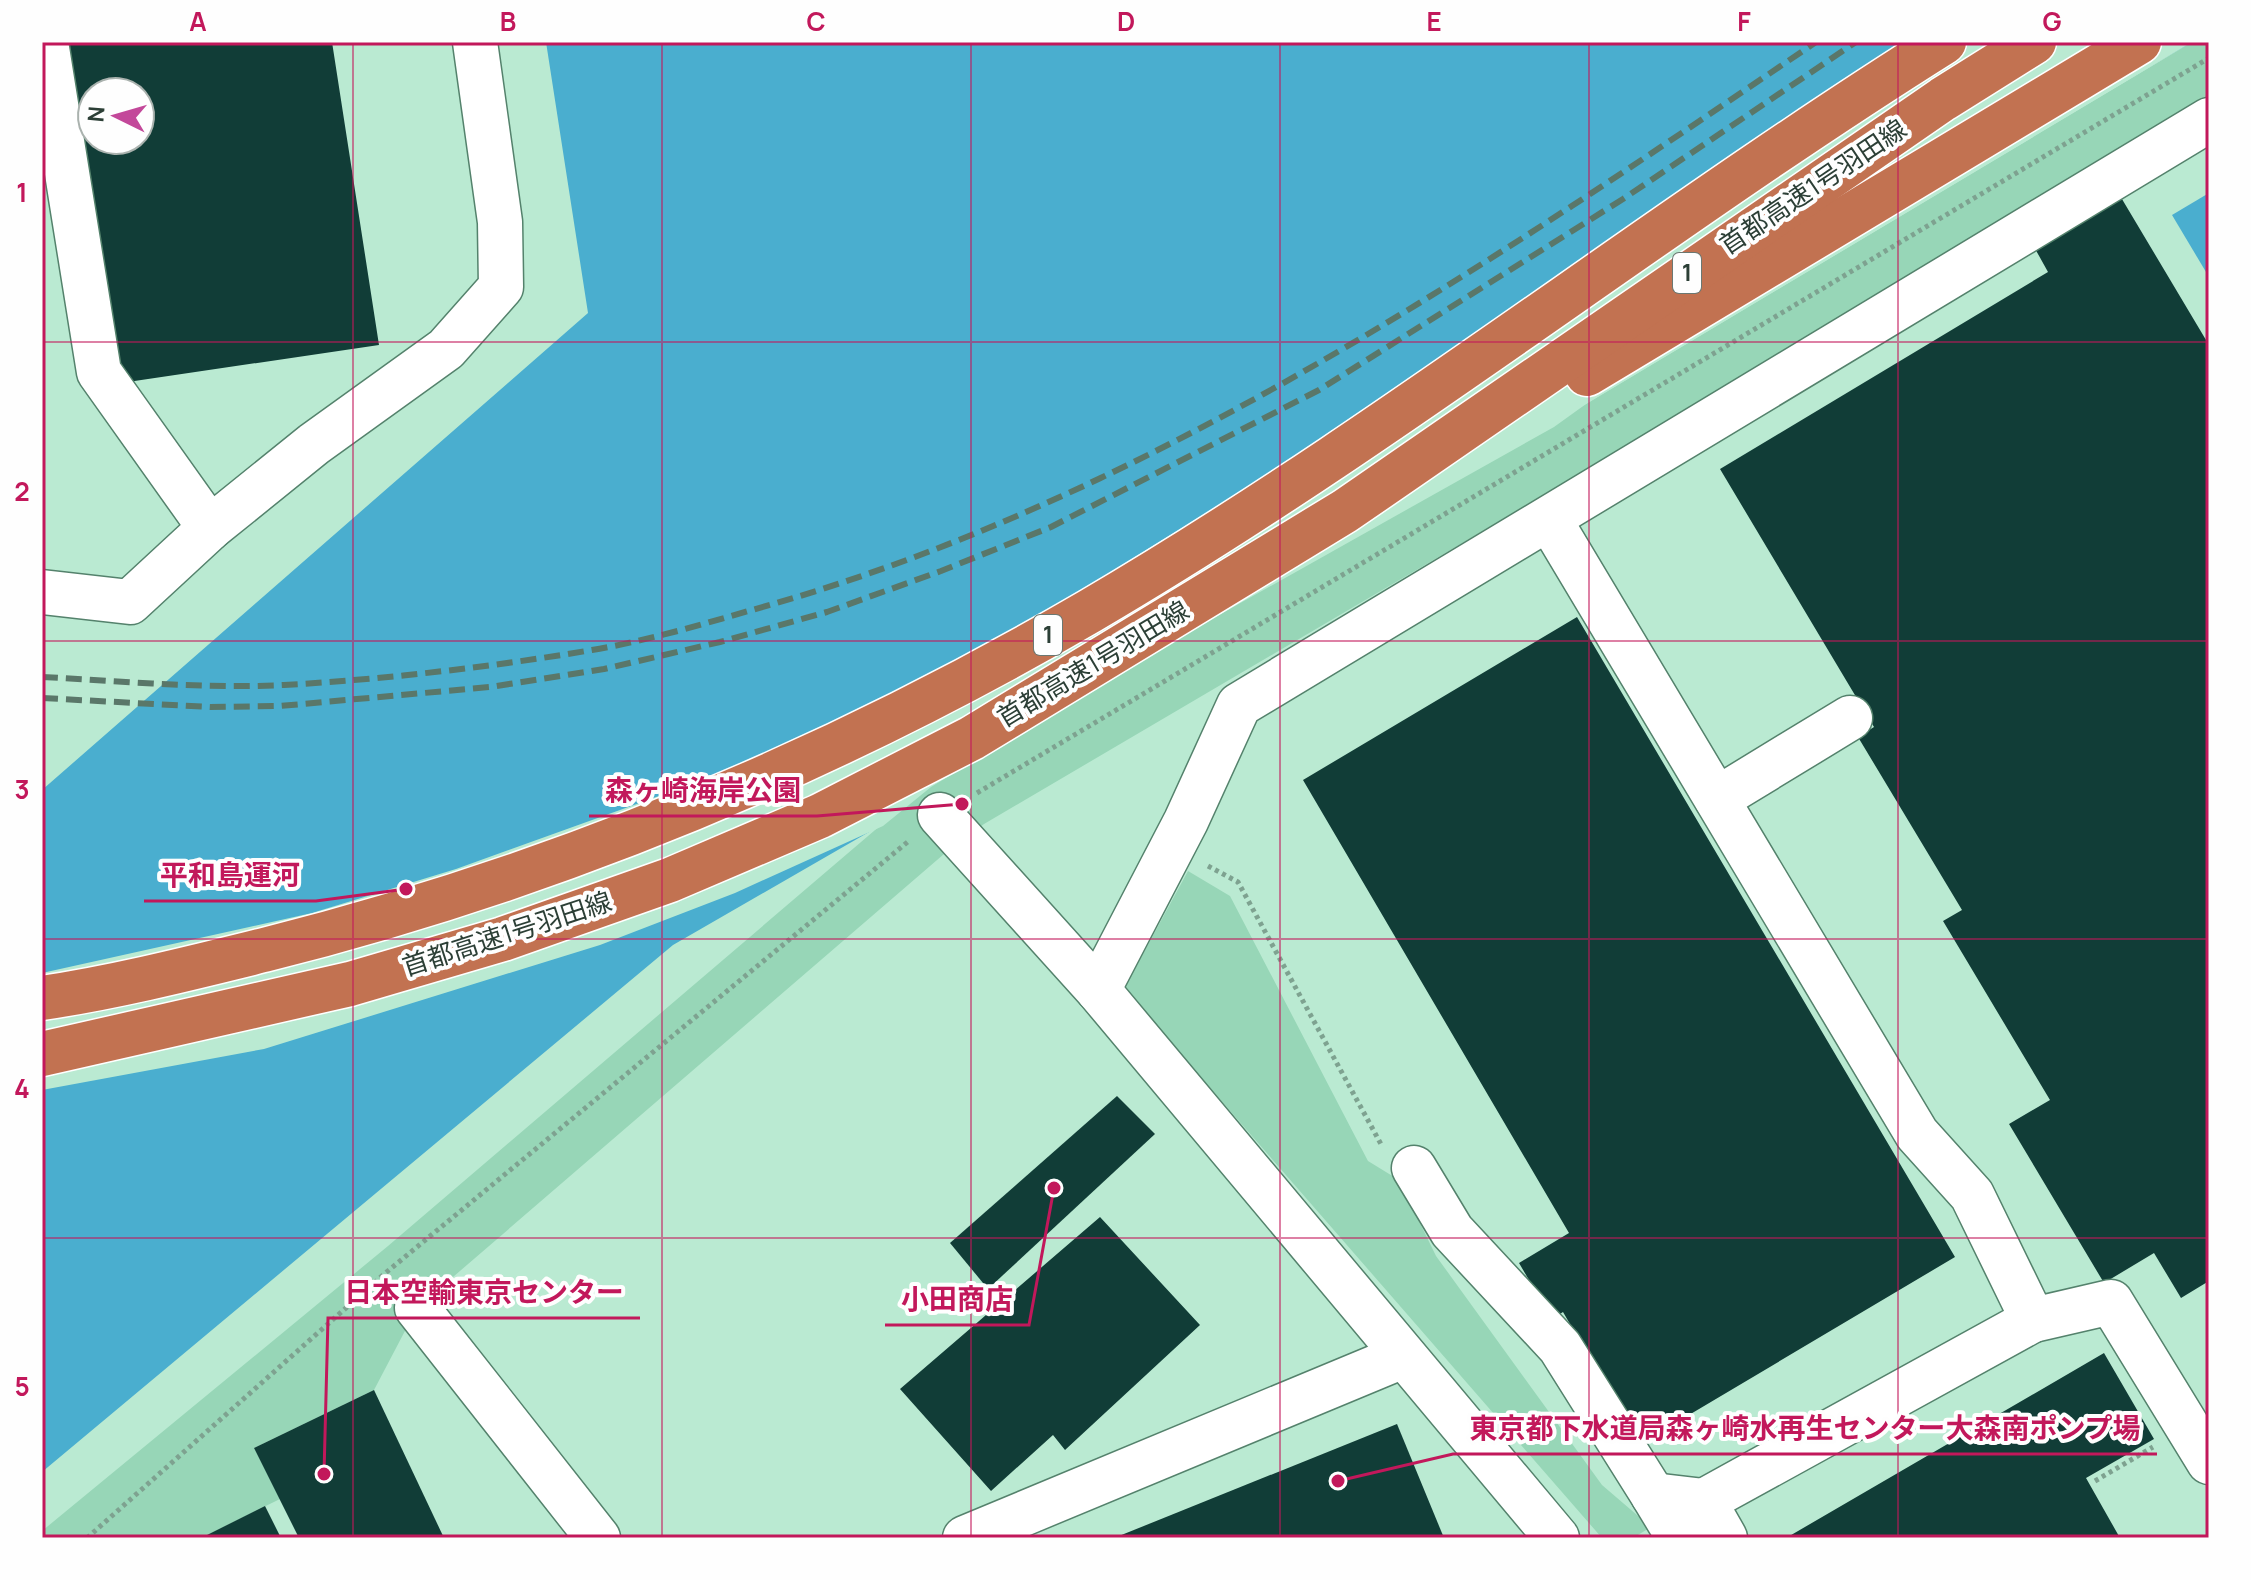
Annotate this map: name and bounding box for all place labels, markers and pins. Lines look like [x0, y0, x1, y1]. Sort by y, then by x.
callout: 森ヶ崎海岸公園 [589, 764, 817, 816]
callout: 平和島運河 [144, 849, 316, 901]
callout: 日本空輸東京センター [328, 1266, 640, 1318]
callout: 小田商店 [885, 1273, 1029, 1325]
callout: 東京都下水道局森ヶ崎水再生センター大森南ポンプ場 [1453, 1402, 2157, 1454]

